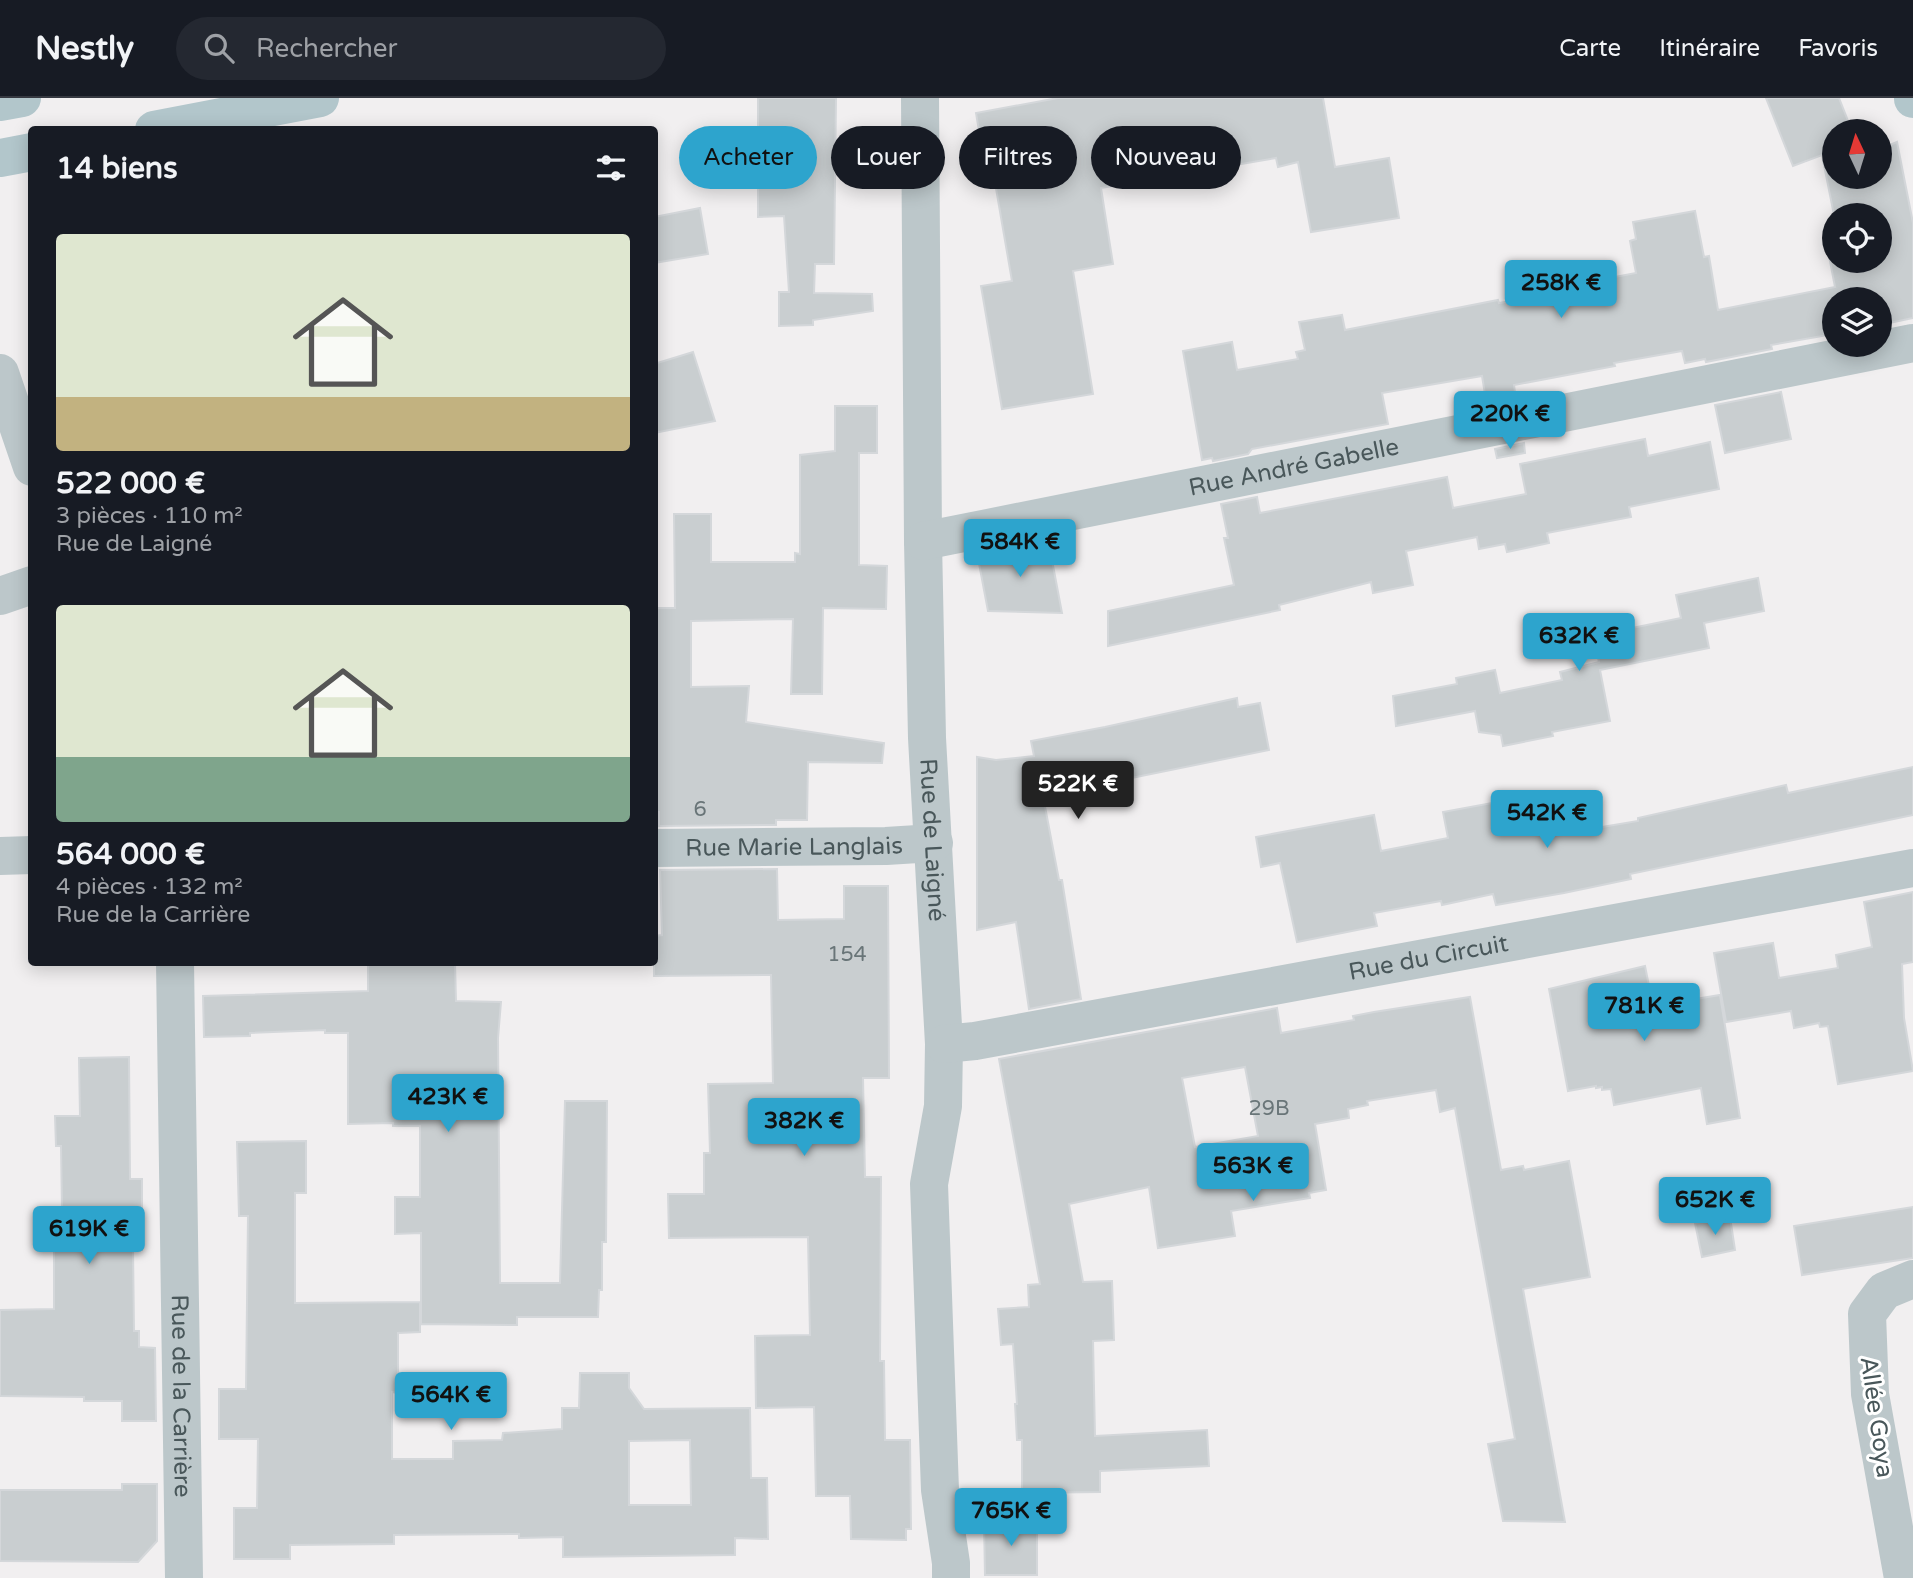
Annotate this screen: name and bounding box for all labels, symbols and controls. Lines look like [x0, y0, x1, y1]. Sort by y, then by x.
search box [176, 17, 666, 80]
text: Nestly [35, 29, 134, 68]
icon: search [200, 29, 238, 67]
text: Rechercher [256, 33, 398, 64]
text: Carte [1559, 34, 1621, 63]
text: Itinéraire [1659, 34, 1760, 63]
text: Favoris [1798, 34, 1878, 63]
north arrow [1822, 119, 1892, 189]
map controls [1822, 119, 1892, 357]
chip: Acheter [679, 126, 817, 189]
chip: Louer [831, 126, 945, 189]
chip: Filtres [959, 126, 1077, 189]
chip: Nouveau [1091, 126, 1241, 189]
icon: filters [592, 149, 630, 187]
text: 14 biens [56, 150, 178, 187]
button: locate [1822, 203, 1892, 273]
pin: 258K € [1504, 260, 1618, 320]
text: 258K € [1521, 269, 1601, 297]
icon: home [280, 279, 406, 405]
button: layers [1822, 287, 1892, 357]
pin: 220K € [1453, 392, 1567, 451]
text: 220K € [1470, 400, 1550, 428]
street label: Rue André Gabelle [1186, 432, 1401, 503]
text: 522 000 € [56, 465, 205, 502]
text: 3 pièces · 110 m² [56, 502, 243, 530]
pin: 584K € [963, 519, 1077, 579]
text: 584K € [980, 528, 1060, 556]
text: Rue de Laigné [56, 530, 212, 558]
pin: 632K € [1522, 614, 1636, 673]
text: 632K € [1539, 622, 1619, 650]
icon: home [280, 650, 406, 776]
street label: Rue de Laigné [913, 758, 951, 922]
pin: 522K € [1021, 762, 1135, 821]
text: 522K € [1038, 770, 1118, 798]
pin: 542K € [1490, 790, 1604, 850]
house number: 6 [693, 797, 707, 822]
text: 542K € [1507, 799, 1587, 827]
street label: Rue Marie Langlais [685, 831, 904, 863]
text: 564 000 € [56, 836, 205, 873]
text: 4 pièces · 132 m² [56, 873, 243, 901]
text: Rue de la Carrière [56, 901, 250, 929]
street label: Rue du Circuit [1346, 929, 1510, 987]
house number: 154 [827, 942, 867, 967]
pin: 781K € [1587, 984, 1701, 1043]
text: 781K € [1604, 992, 1684, 1020]
pin: 423K € [391, 1074, 505, 1134]
text: 423K € [408, 1083, 488, 1111]
house number: 29B [1249, 1096, 1289, 1121]
pin: 382K € [747, 1098, 861, 1158]
text: 382K € [764, 1107, 844, 1135]
pin: 563K € [1196, 1144, 1310, 1203]
text: 563K € [1213, 1152, 1293, 1180]
pin: 652K € [1658, 1178, 1772, 1237]
text: 652K € [1675, 1186, 1755, 1214]
pin: 619K € [32, 1206, 146, 1266]
text: 619K € [49, 1215, 129, 1243]
street label: Rue de la Carrière [165, 1294, 197, 1498]
street label: Allée Goya [1854, 1355, 1899, 1479]
pin: 564K € [394, 1372, 508, 1432]
text: 564K € [411, 1381, 491, 1409]
pin: 765K € [954, 1488, 1068, 1548]
text: 765K € [971, 1497, 1051, 1525]

